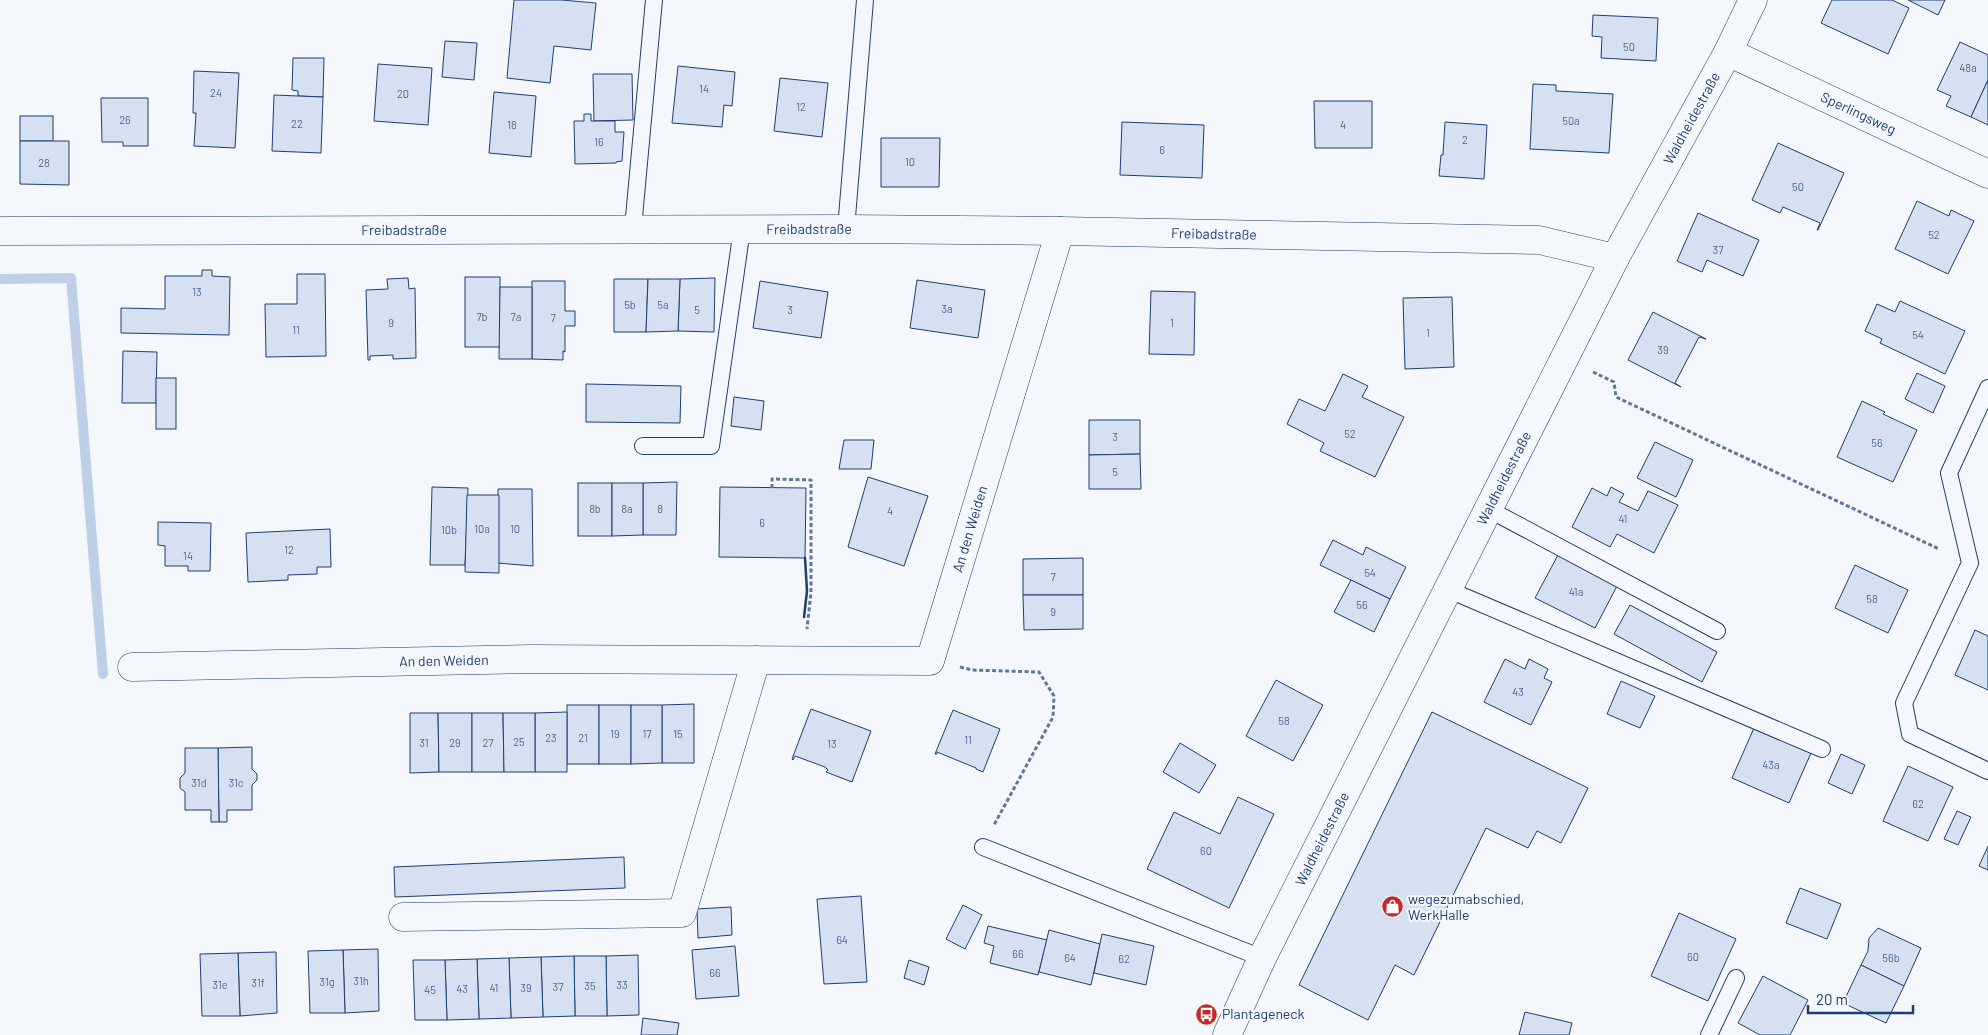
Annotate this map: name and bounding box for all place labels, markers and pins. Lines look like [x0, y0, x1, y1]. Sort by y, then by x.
place label: wegezumabschied, WerkHalle [1408, 890, 1524, 923]
shop icon: wegezumabschied, WerkHalle [1380, 895, 1404, 919]
bus stop icon: Plantageneck [1194, 1002, 1218, 1026]
place label: Plantageneck [1222, 1005, 1305, 1022]

